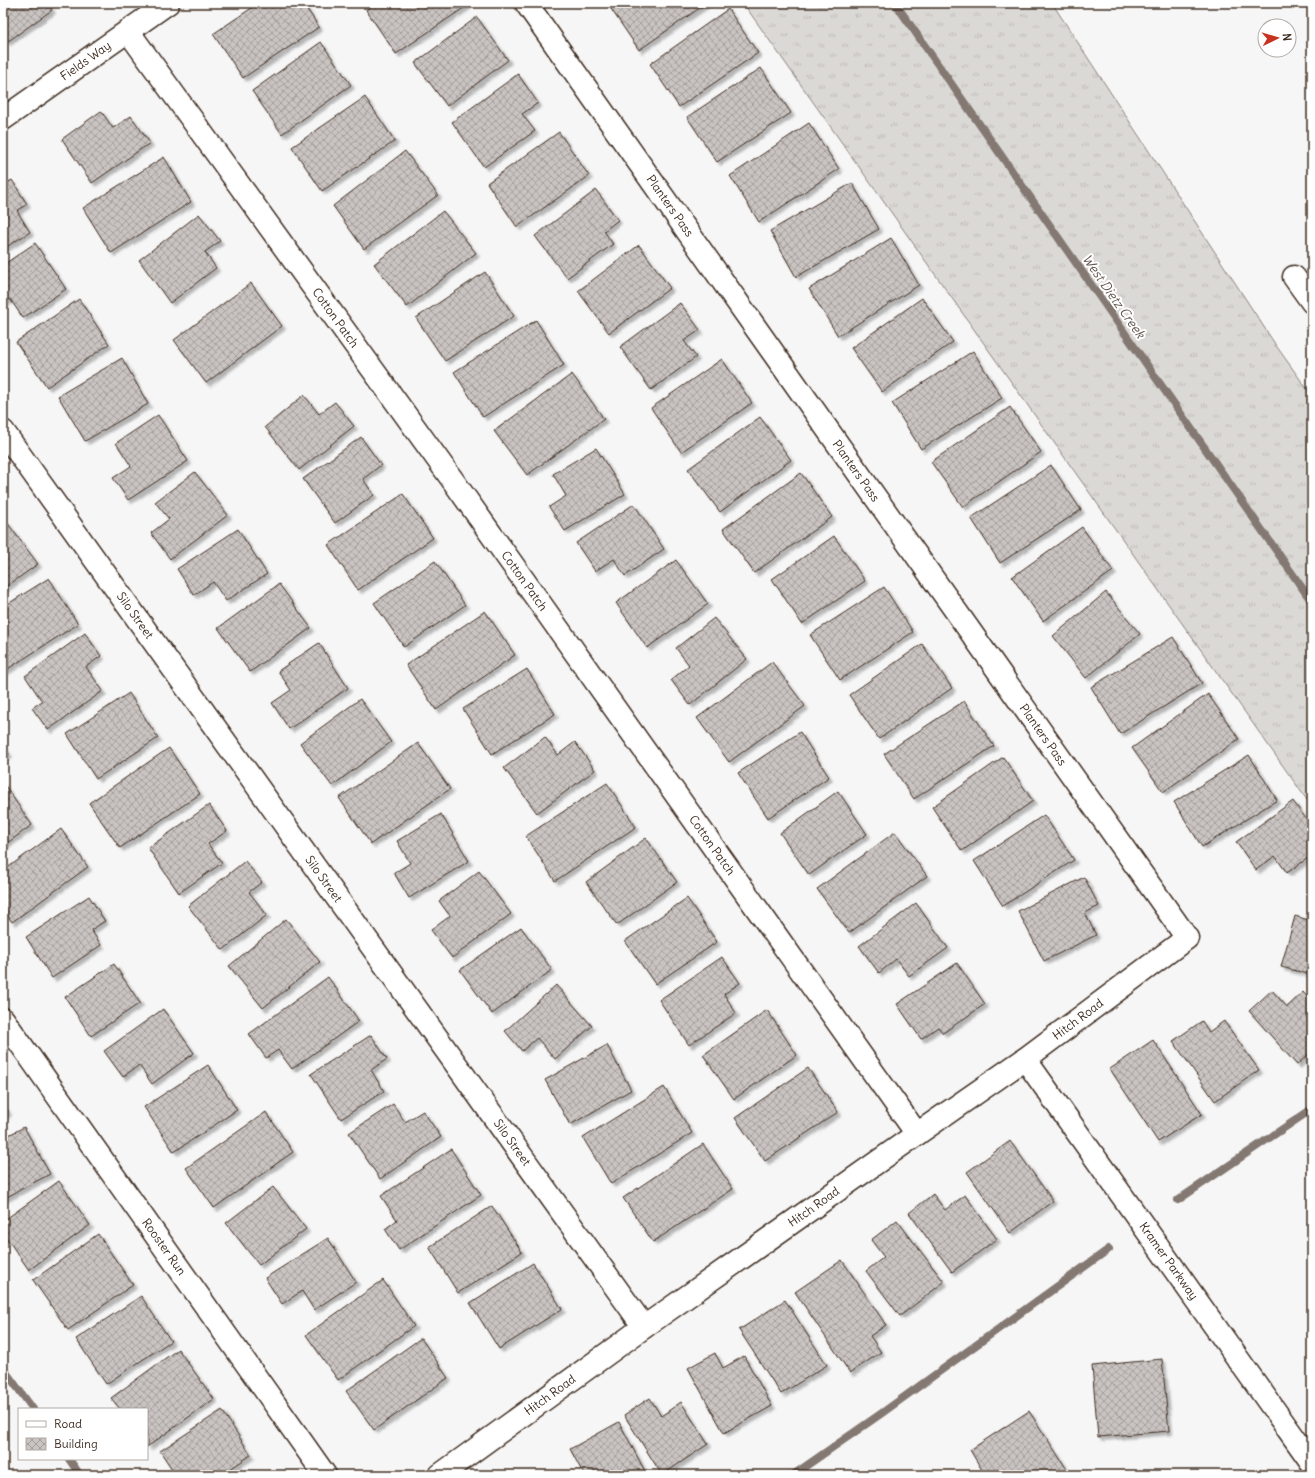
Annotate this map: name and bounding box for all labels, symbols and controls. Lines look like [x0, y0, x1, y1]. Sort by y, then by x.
north arrow [1257, 18, 1297, 58]
text: N [1280, 33, 1294, 42]
street label: Fields Way [57, 38, 113, 83]
street label: Planters Pass [644, 172, 697, 239]
water label: West Dietz Creek [1078, 251, 1150, 343]
street label: Cotton Patch [309, 285, 362, 350]
street label: Planters Pass [830, 437, 883, 504]
street label: Cotton Patch [498, 548, 551, 614]
street label: Silo Street [114, 589, 157, 642]
street label: Planters Pass [1017, 701, 1070, 768]
street label: Cotton Patch [686, 812, 739, 878]
street label: Silo Street [302, 853, 346, 905]
street label: Hitch Road [1049, 995, 1106, 1043]
street label: Silo Street [491, 1116, 534, 1169]
street label: Hitch Road [785, 1183, 842, 1230]
street label: Rooster Run [139, 1215, 190, 1278]
street label: Kramer Parkway [1136, 1219, 1202, 1303]
street label: Hitch Road [521, 1371, 578, 1418]
legend [18, 1408, 148, 1460]
text: Road [54, 1416, 82, 1431]
text: Building [54, 1436, 98, 1451]

